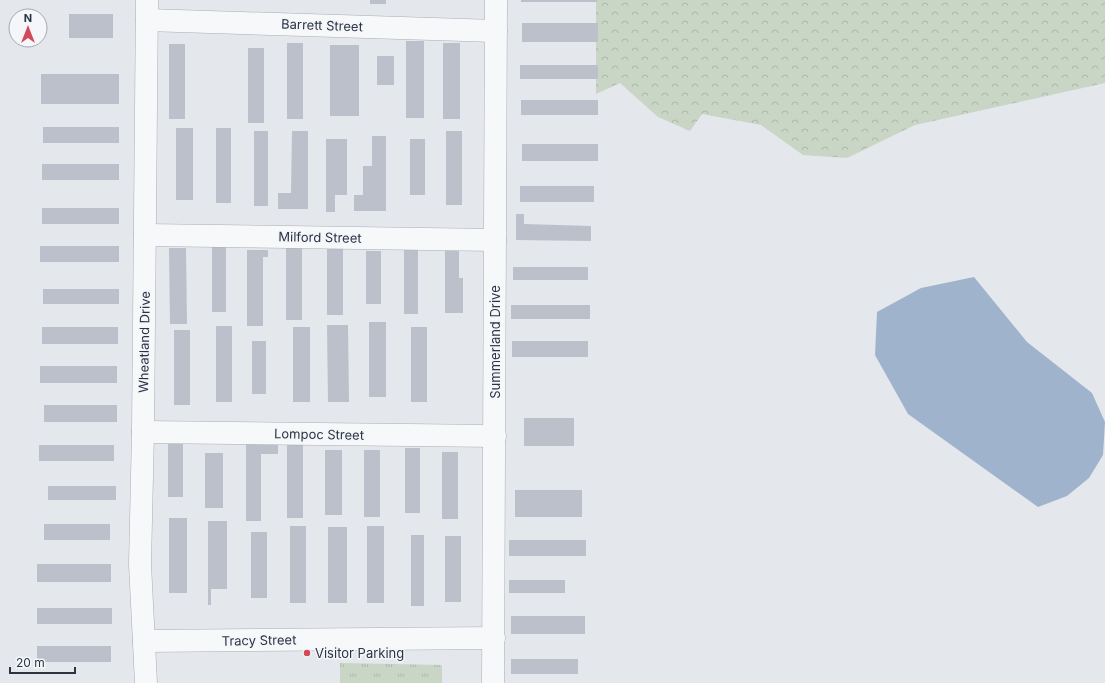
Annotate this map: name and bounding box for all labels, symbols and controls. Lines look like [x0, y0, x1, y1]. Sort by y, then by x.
north arrow [8, 8, 48, 48]
text: N [24, 11, 32, 25]
street label: Barrett Street [281, 16, 363, 34]
street label: Milford Street [278, 228, 362, 246]
street label: Summerland Drive [487, 285, 503, 399]
street label: Wheatland Drive [135, 291, 153, 393]
street label: Lompoc Street [274, 425, 364, 443]
street label: Tracy Street [222, 631, 296, 649]
place label: Visitor Parking [315, 645, 404, 661]
marker: Visitor Parking [302, 648, 312, 658]
scale bar [10, 649, 75, 675]
text: 20 m [16, 655, 45, 670]

